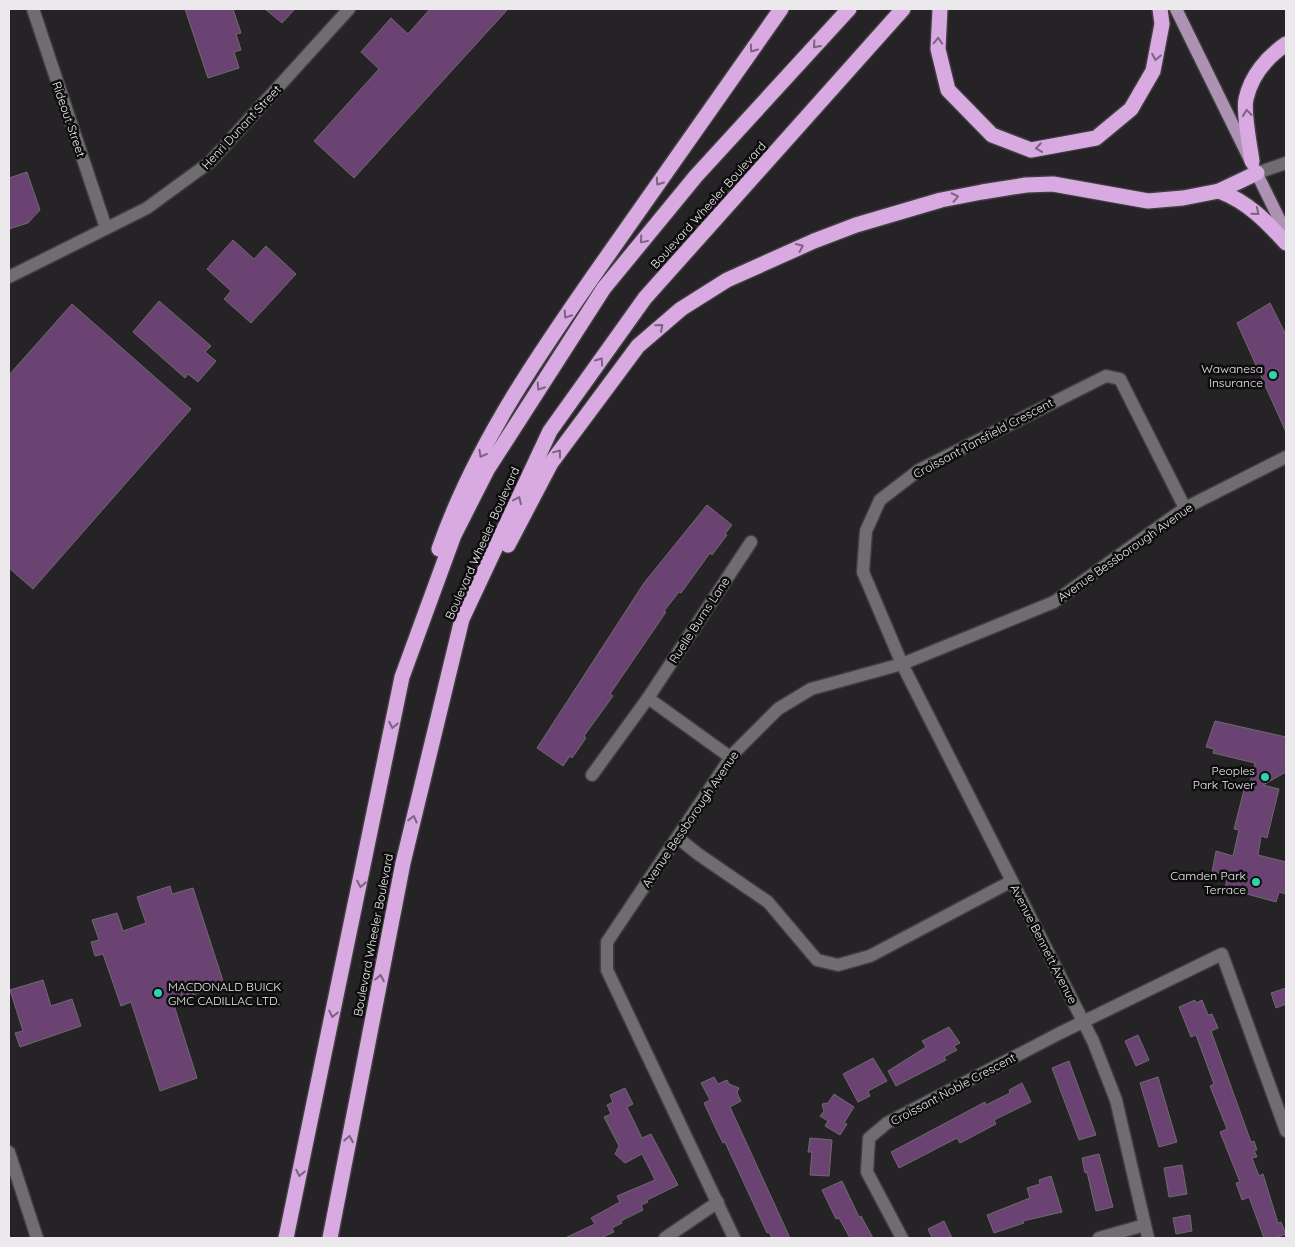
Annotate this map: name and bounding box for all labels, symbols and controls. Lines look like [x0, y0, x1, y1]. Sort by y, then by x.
one-way arrow [933, 37, 944, 45]
one-way arrow [813, 39, 822, 48]
one-way arrow [750, 43, 759, 52]
one-way arrow [1151, 52, 1162, 61]
street label: Rideout Street [49, 79, 89, 159]
street label: Henri Dunant Street [198, 82, 284, 172]
one-way arrow [1241, 108, 1252, 116]
street label: Boulevard Wheeler Boulevard [647, 138, 769, 272]
one-way arrow [1034, 142, 1042, 153]
one-way arrow [656, 176, 665, 185]
one-way arrow [950, 193, 959, 203]
one-way arrow [1251, 207, 1260, 216]
one-way arrow [639, 235, 648, 244]
one-way arrow [795, 243, 804, 254]
one-way arrow [564, 309, 573, 319]
one-way arrow [654, 324, 663, 333]
one-way arrow [594, 357, 603, 367]
place label: Wawanesa Insurance [1201, 361, 1263, 390]
marker: Wawanesa Insurance [1267, 369, 1279, 381]
one-way arrow [536, 382, 546, 391]
street label: Croissant Tansfield Crescent [910, 395, 1056, 481]
one-way arrow [478, 448, 488, 457]
one-way arrow [552, 449, 561, 459]
street label: Boulevard Wheeler Boulevard [441, 464, 523, 622]
one-way arrow [511, 496, 522, 505]
street label: Avenue Bessborough Avenue [1055, 499, 1196, 604]
street label: Ruelle Burns Lane [666, 574, 732, 666]
one-way arrow [388, 720, 399, 729]
street label: Avenue Bessborough Avenue [639, 748, 742, 890]
place label: Peoples Park Tower [1193, 763, 1255, 792]
marker: Peoples Park Tower [1259, 771, 1271, 783]
one-way arrow [407, 815, 418, 824]
street label: Boulevard Wheeler Boulevard [350, 852, 396, 1018]
place label: Camden Park Terrace [1170, 868, 1246, 897]
marker: Camden Park Terrace [1250, 876, 1262, 888]
one-way arrow [356, 880, 367, 889]
street label: Avenue Bennett Avenue [1007, 882, 1081, 1006]
one-way arrow [374, 974, 384, 983]
place label: MACDONALD BUICK GMC CADILLAC LTD. [168, 979, 281, 1008]
marker: MACDONALD BUICK GMC CADILLAC LTD. [152, 987, 164, 999]
one-way arrow [328, 1009, 339, 1018]
street label: Croissant Noble Crescent [888, 1050, 1018, 1128]
one-way arrow [343, 1134, 353, 1143]
one-way arrow [295, 1168, 305, 1177]

